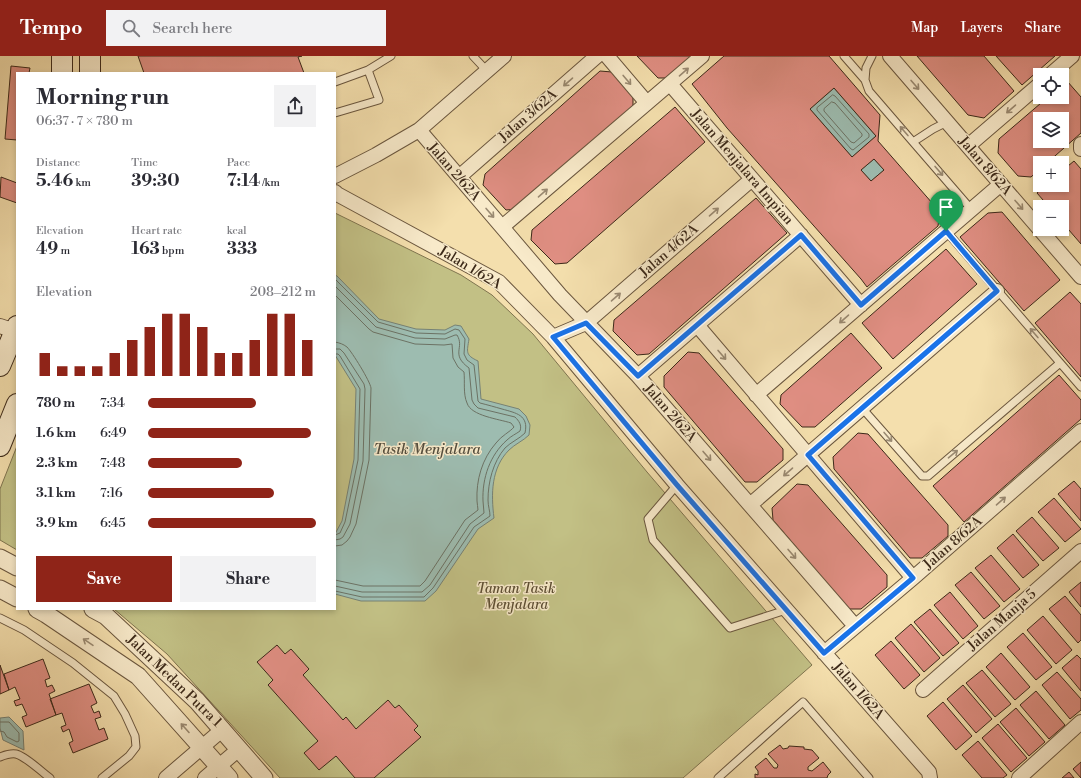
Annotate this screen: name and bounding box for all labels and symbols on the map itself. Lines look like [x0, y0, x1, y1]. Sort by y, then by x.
one-way arrow [678, 68, 688, 77]
one-way arrow [623, 74, 632, 85]
one-way arrow [562, 77, 573, 86]
one-way arrow [911, 80, 920, 91]
street label: Jalan 3/62A [494, 85, 561, 147]
street label: Jalan Menjalara Impian [686, 105, 798, 229]
one-way arrow [1005, 105, 1016, 114]
one-way arrow [900, 127, 909, 137]
street label: Jalan 8/62A [954, 132, 1016, 200]
street label: Jalan 2/62A [423, 138, 485, 205]
one-way arrow [934, 166, 943, 176]
one-way arrow [537, 189, 547, 198]
pin [929, 190, 963, 231]
one-way arrow [1014, 200, 1024, 210]
one-way arrow [709, 207, 719, 217]
one-way arrow [485, 208, 494, 218]
street label: Jalan 4/62A [635, 220, 703, 282]
street label: Jalan 1/62A [434, 242, 505, 294]
one-way arrow [610, 293, 621, 302]
one-way arrow [839, 315, 850, 324]
one-way arrow [1029, 328, 1039, 338]
one-way arrow [717, 350, 726, 360]
street label: Jalan 2/62A [639, 379, 701, 446]
one-way arrow [883, 432, 892, 442]
water label: Tasik Menjalara [374, 440, 481, 459]
one-way arrow [948, 450, 958, 459]
one-way arrow [702, 451, 711, 461]
one-way arrow [783, 467, 793, 477]
one-way arrow [996, 496, 1007, 505]
street label: Jalan 8/62A [919, 512, 987, 574]
one-way arrow [788, 549, 797, 559]
park label: Taman Tasik Menjalara [477, 580, 555, 614]
street label: Jalan Manja 5 [963, 585, 1040, 656]
street label: Jalan Medan Putra 1 [122, 630, 226, 731]
one-way arrow [82, 638, 94, 646]
street label: Jalan 1/62A [828, 658, 888, 724]
one-way arrow [180, 723, 189, 733]

